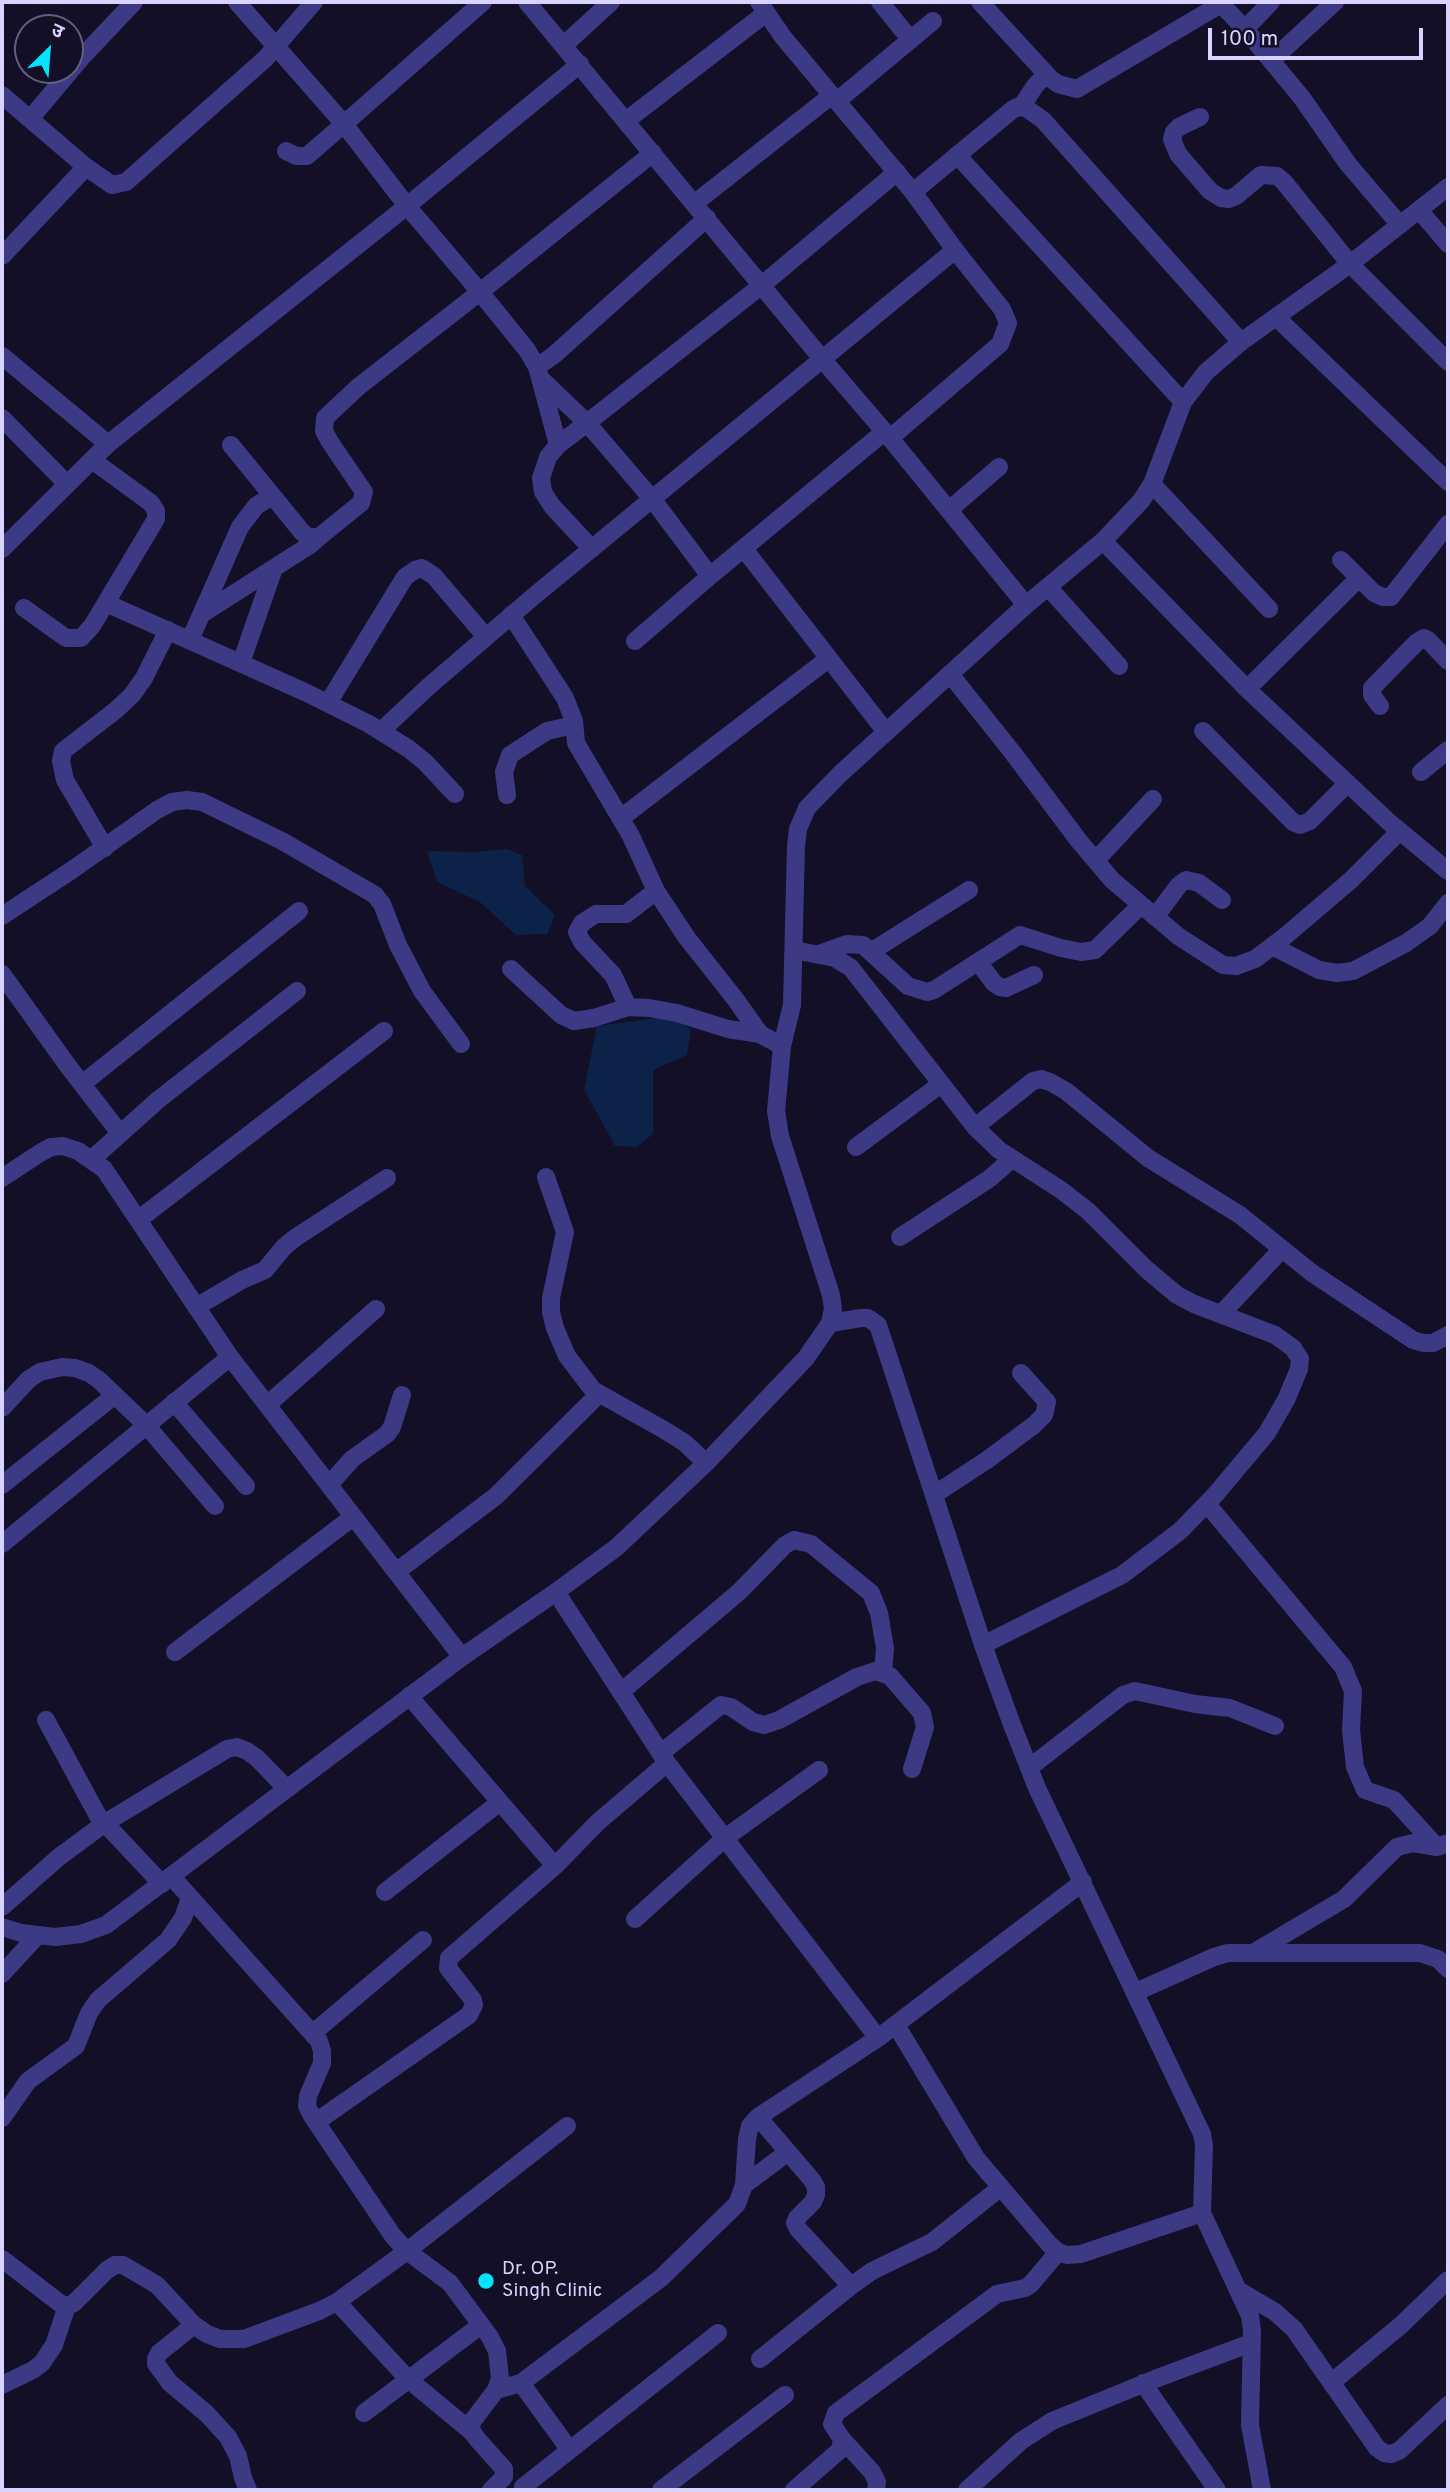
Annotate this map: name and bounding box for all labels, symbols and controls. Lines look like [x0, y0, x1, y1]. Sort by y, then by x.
north arrow [14, 14, 84, 84]
scale bar [1212, 14, 1427, 58]
text: उ [47, 19, 67, 45]
text: 100 m [1221, 26, 1278, 53]
place label: Dr. OP. Singh Clinic [502, 2259, 602, 2303]
marker: Dr. OP. Singh Clinic [476, 2271, 496, 2291]

